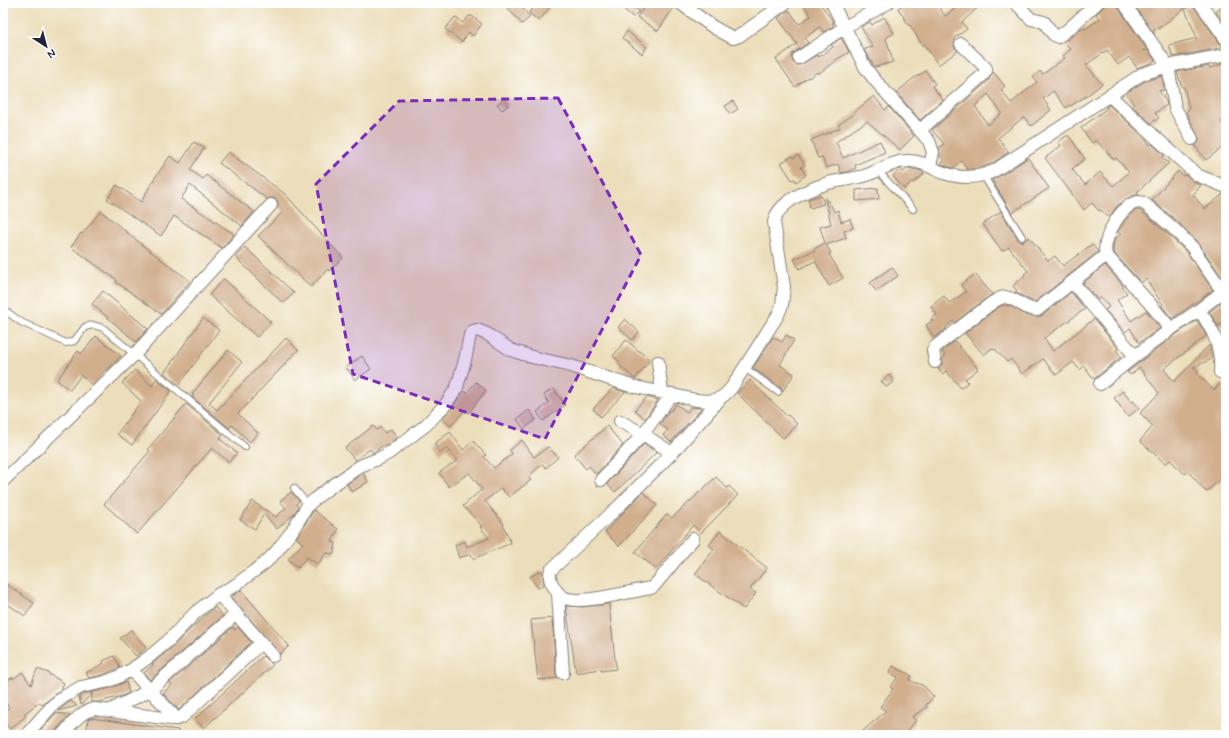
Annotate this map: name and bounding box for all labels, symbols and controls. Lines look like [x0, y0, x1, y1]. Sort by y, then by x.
north arrow [26, 26, 66, 66]
text: N [44, 45, 58, 61]

